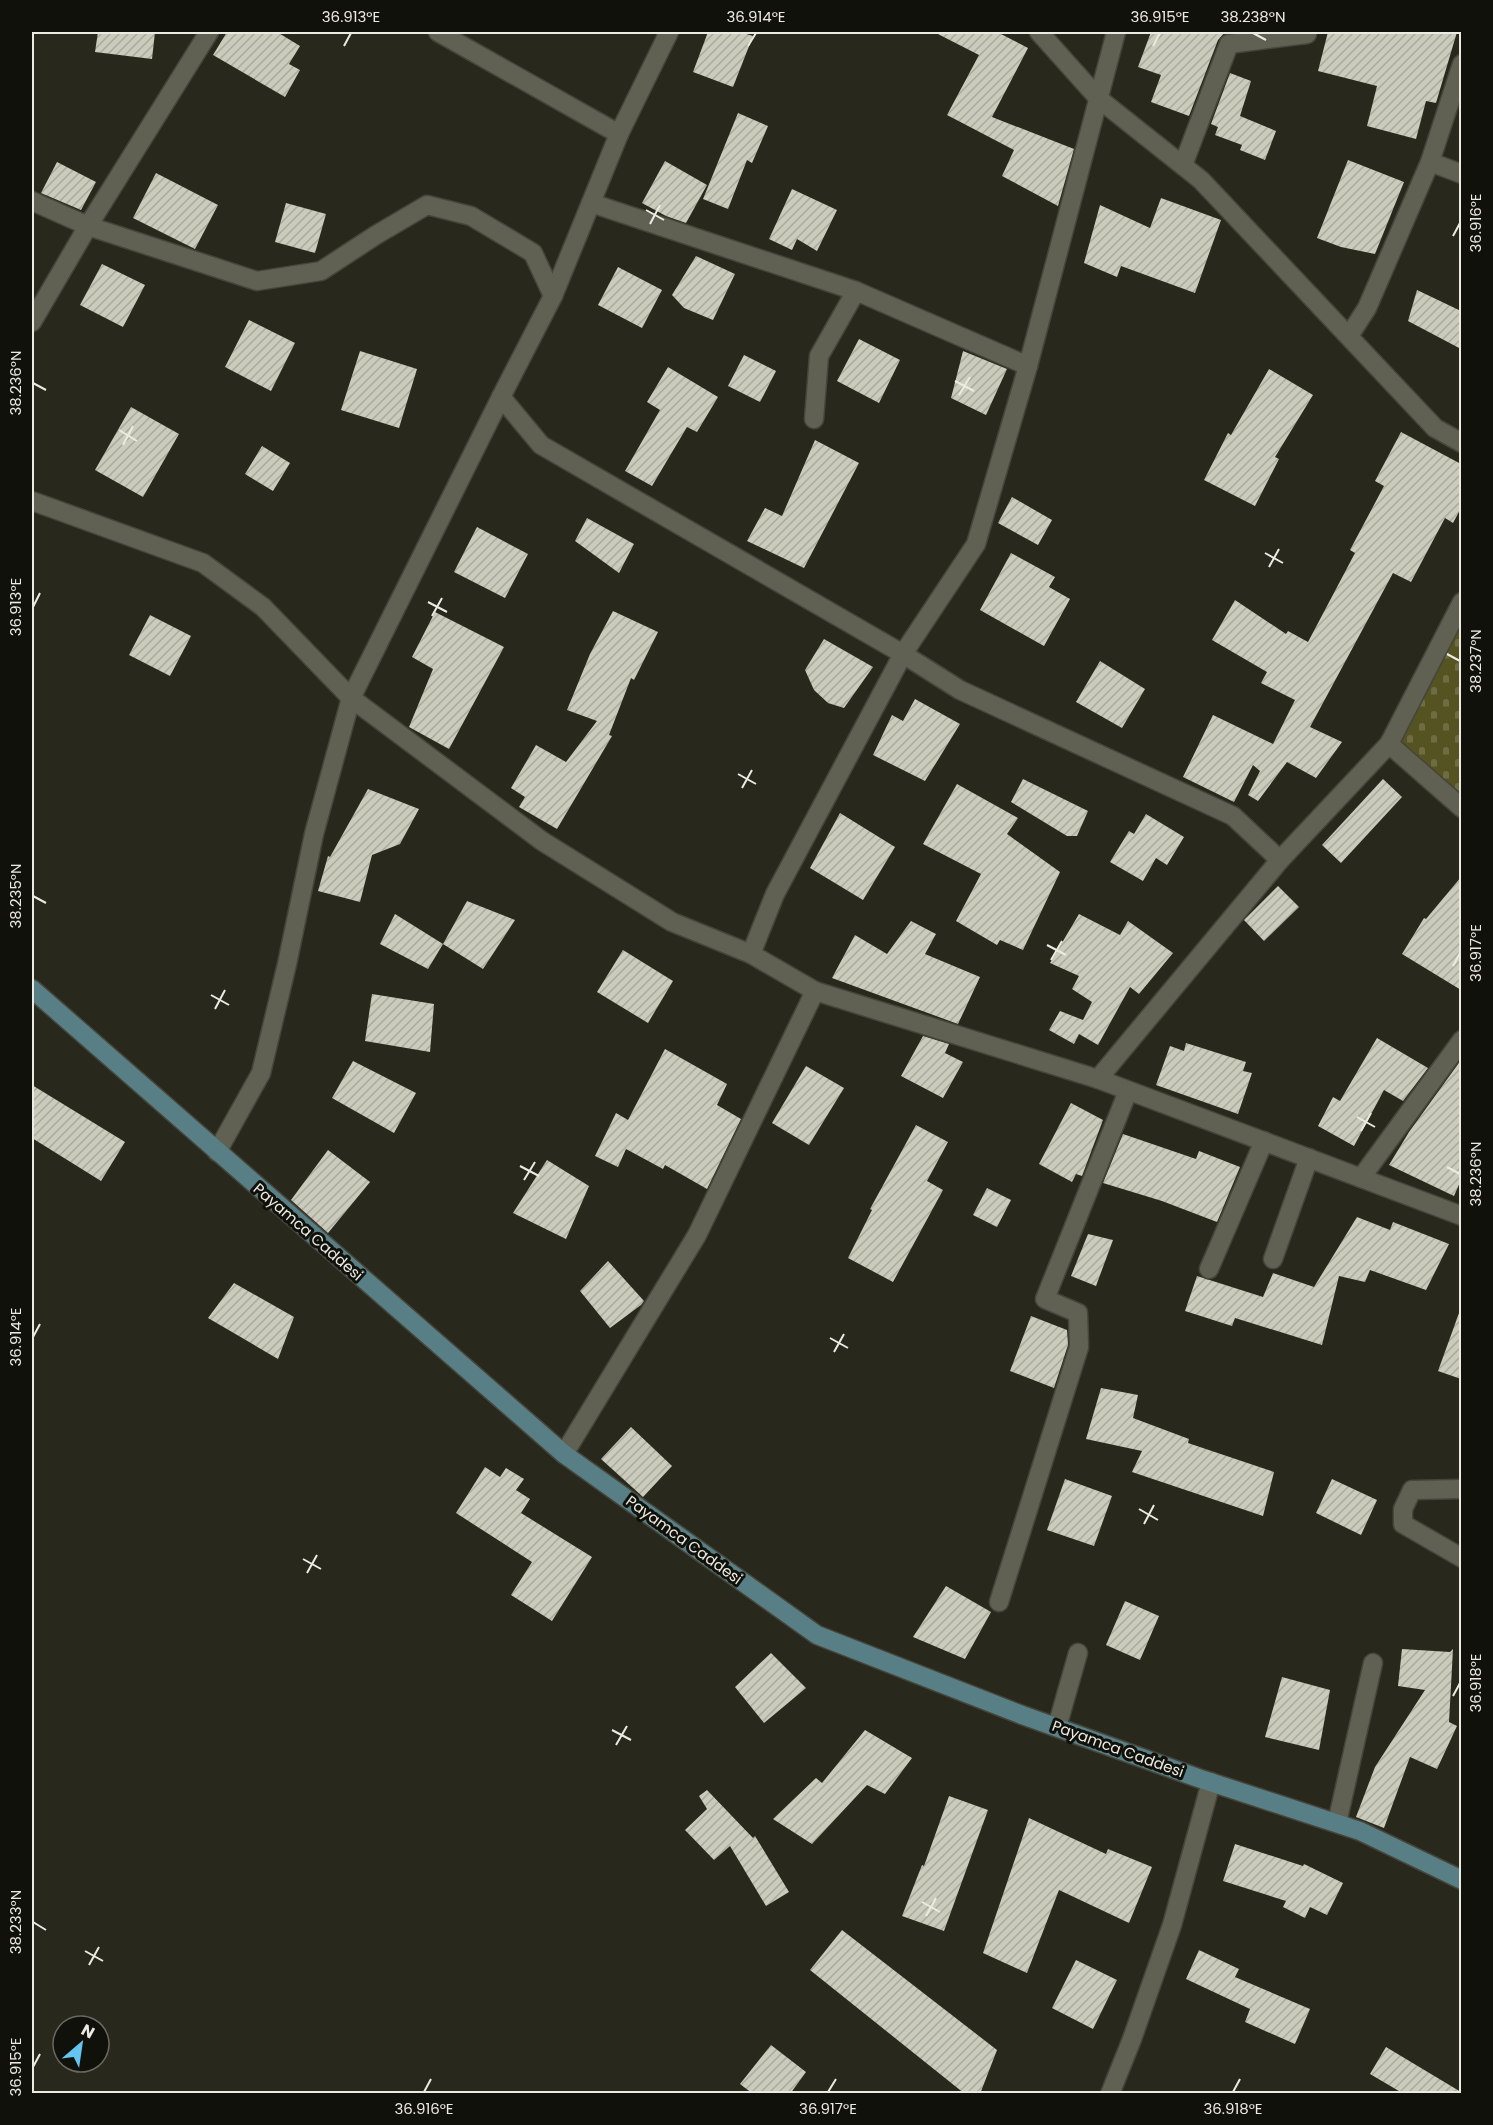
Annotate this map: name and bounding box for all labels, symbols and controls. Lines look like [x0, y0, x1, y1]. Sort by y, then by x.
text: 36.913°E [322, 6, 380, 27]
text: 36.914°E [726, 6, 786, 27]
text: 36.915°E [1130, 6, 1190, 27]
text: 38.238°N [1220, 6, 1286, 27]
text: 36.916°E [1465, 193, 1486, 253]
text: 38.236°N [5, 350, 26, 416]
text: 36.913°E [5, 578, 26, 636]
text: 38.237°N [1465, 629, 1486, 693]
text: 38.235°N [5, 863, 26, 929]
text: 36.917°E [1465, 924, 1486, 982]
text: 38.236°N [1465, 1141, 1486, 1207]
street label: Payamca Caddesi [249, 1178, 368, 1285]
text: 36.914°E [5, 1307, 26, 1367]
street label: Payamca Caddesi [622, 1490, 747, 1589]
text: 36.918°E [1465, 1653, 1486, 1713]
street label: Payamca Caddesi [1049, 1715, 1187, 1782]
text: 38.233°N [5, 1890, 26, 1954]
north arrow [51, 2014, 111, 2074]
text: N [77, 2018, 99, 2044]
text: 36.915°E [5, 2037, 26, 2097]
text: 36.916°E [394, 2098, 454, 2119]
text: 36.917°E [799, 2098, 857, 2119]
text: 36.918°E [1203, 2098, 1263, 2119]

